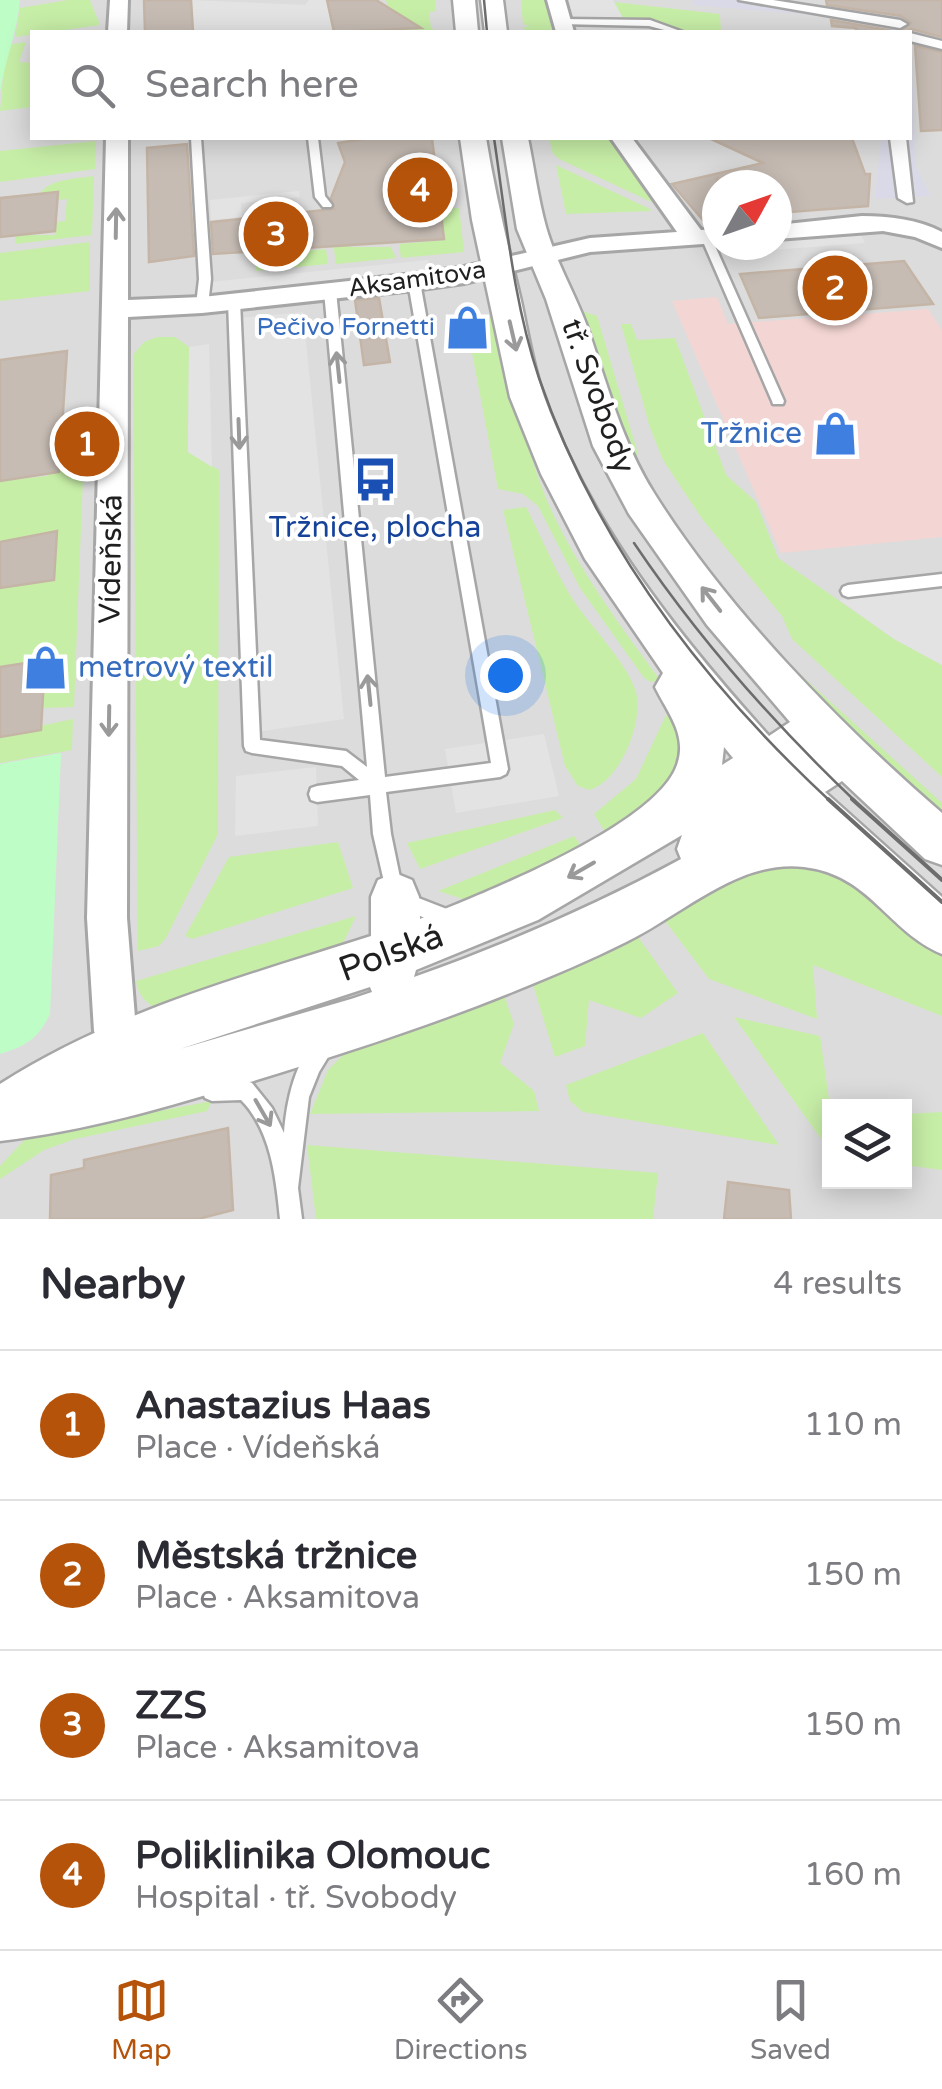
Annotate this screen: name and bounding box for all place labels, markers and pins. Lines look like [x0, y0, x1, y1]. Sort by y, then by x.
pin: 4 [388, 152, 452, 228]
pin: 3 [244, 196, 308, 272]
pin: 2 [802, 250, 868, 326]
shop icon: Pečivo Fornetti [444, 303, 492, 351]
place label: Pečivo Fornetti [256, 312, 435, 342]
pin: 1 [54, 406, 120, 482]
shop icon: Tržnice [811, 409, 859, 457]
place label: Tržnice [701, 415, 802, 452]
bus stop icon: Tržnice, plocha [351, 456, 399, 504]
place label: Tržnice, plocha [269, 509, 481, 546]
shop icon: metrový textil [21, 643, 69, 691]
place label: metrový textil [78, 649, 274, 686]

